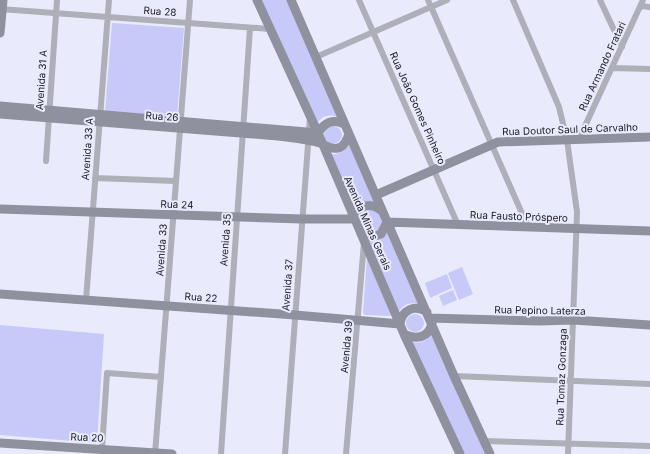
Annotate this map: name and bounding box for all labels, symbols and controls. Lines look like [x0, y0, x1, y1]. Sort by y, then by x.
street label: Rua 28 [143, 4, 177, 18]
street label: Rua Armando Fratari [576, 19, 628, 113]
street label: Avenida 31 A [33, 49, 49, 111]
street label: Rua João Gomes Pinheiro [388, 50, 448, 166]
street label: Rua 26 [145, 109, 179, 123]
street label: Avenida 33 A [79, 117, 95, 181]
street label: Rua Doutor Saul de Carvalho [502, 121, 638, 137]
street label: Avenida Minas Gerais [342, 174, 394, 272]
street label: Rua 24 [160, 197, 194, 211]
street label: Rua Fausto Próspero [470, 208, 568, 224]
street label: Avenida 35 [217, 213, 233, 267]
street label: Avenida 33 [153, 223, 169, 277]
street label: Avenida 37 [279, 258, 295, 311]
street label: Rua 22 [184, 290, 218, 304]
street label: Rua Pepino Laterza [494, 303, 586, 317]
street label: Avenida 39 [338, 320, 354, 374]
street label: Rua Tomaz Gonzaga [553, 328, 569, 426]
street label: Rua 20 [70, 430, 104, 444]

